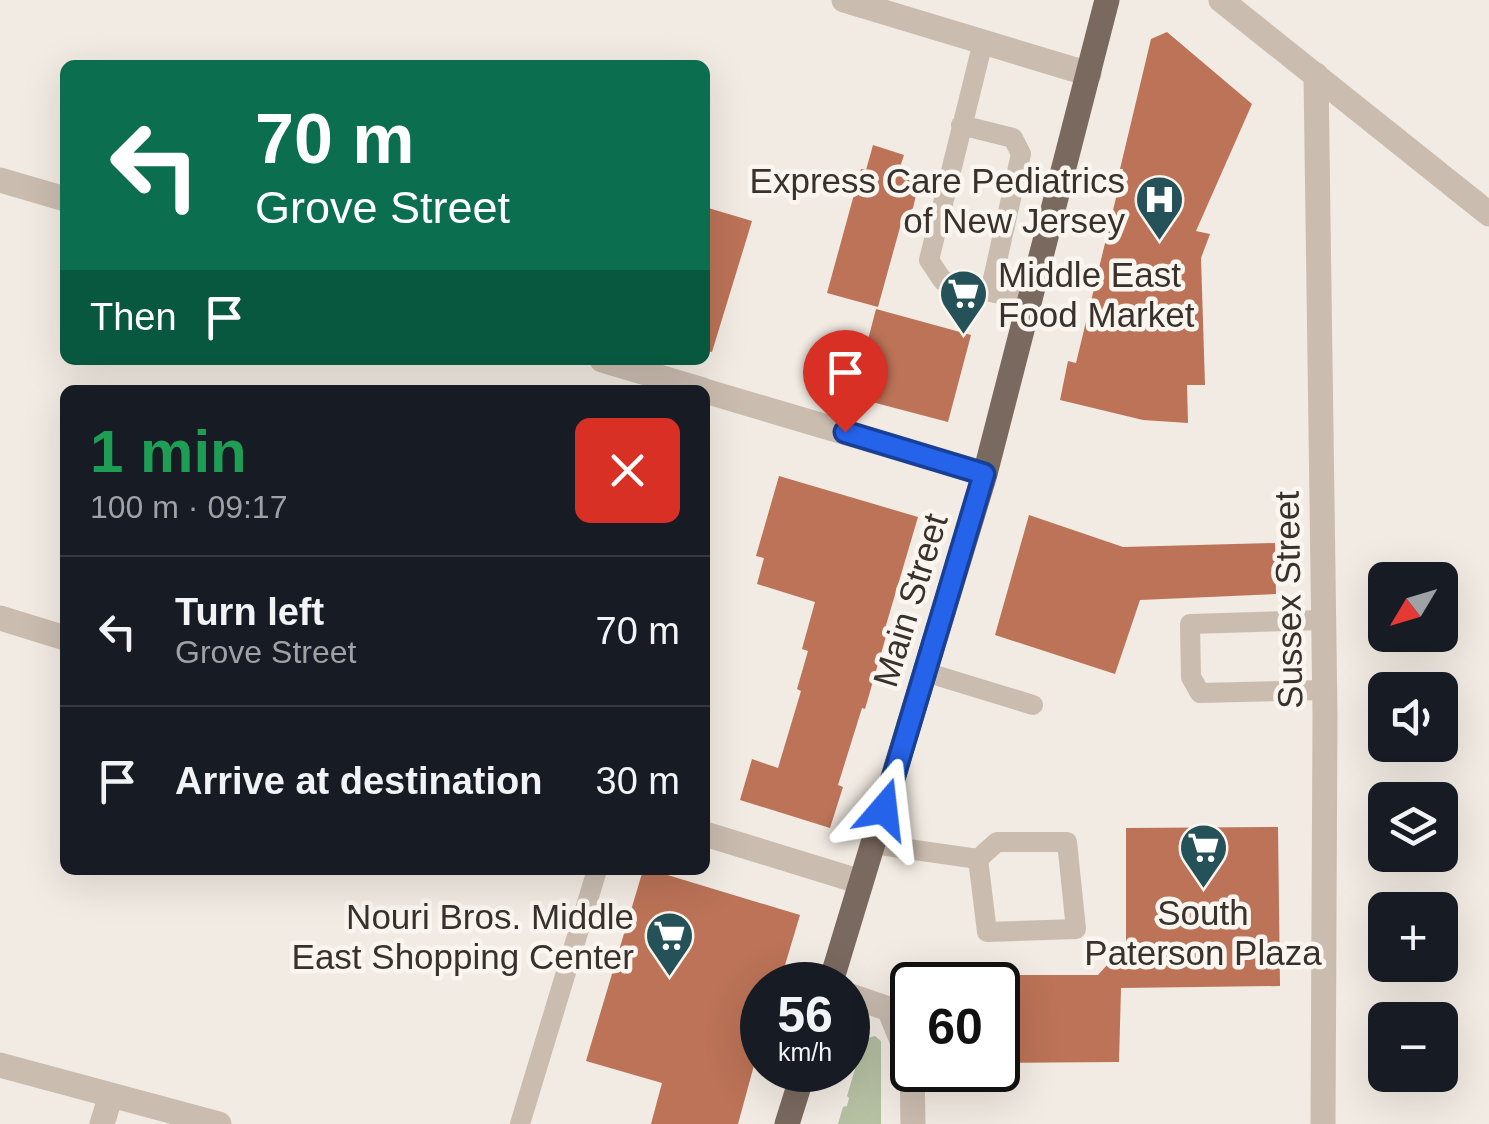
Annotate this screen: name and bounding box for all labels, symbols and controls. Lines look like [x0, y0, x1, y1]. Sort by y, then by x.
icon: left [90, 100, 220, 230]
text: 70 m [255, 100, 415, 178]
place label: Express Care Pediatrics of New Jersey [750, 161, 1125, 240]
hospital icon: Express Care Pediatrics of New Jersey [1134, 174, 1186, 242]
text: Grove Street [255, 182, 510, 233]
place label: Middle East Food Market [998, 255, 1195, 334]
supermarket icon: Middle East Food Market [937, 268, 989, 336]
icon: arrive [197, 290, 252, 345]
text: Then [90, 296, 177, 338]
pin [803, 330, 888, 433]
icon: arrive [818, 345, 873, 400]
text: 1 min [90, 418, 247, 485]
button: close [575, 418, 680, 523]
text: 100 m · 09:17 [90, 489, 287, 525]
street label: Sussex Street [1267, 490, 1309, 709]
street label: Main Street [865, 508, 955, 691]
north arrow [1368, 562, 1458, 652]
map controls [1368, 562, 1458, 1092]
text: Turn left [175, 591, 324, 633]
icon: left [90, 604, 145, 659]
text: 70 m [596, 610, 680, 652]
text: Grove Street [175, 634, 356, 670]
button: sound [1368, 672, 1458, 762]
icon: arrive [90, 754, 145, 809]
position arrow [832, 757, 936, 861]
text: Arrive at destination [175, 760, 542, 802]
text: 30 m [596, 760, 680, 802]
button: layers [1368, 782, 1458, 872]
supermarket icon: South Paterson Plaza [1177, 822, 1229, 890]
button: + [1368, 892, 1458, 982]
place label: South Paterson Plaza [1084, 893, 1322, 972]
place label: Nouri Bros. Middle East Shopping Center [292, 897, 634, 976]
supermarket icon: Nouri Bros. Middle East Shopping Center [643, 910, 695, 978]
speed limit sign: 60 [890, 962, 1020, 1092]
text: 56 [777, 987, 833, 1043]
button: − [1368, 1002, 1458, 1092]
text: km/h [778, 1038, 832, 1066]

